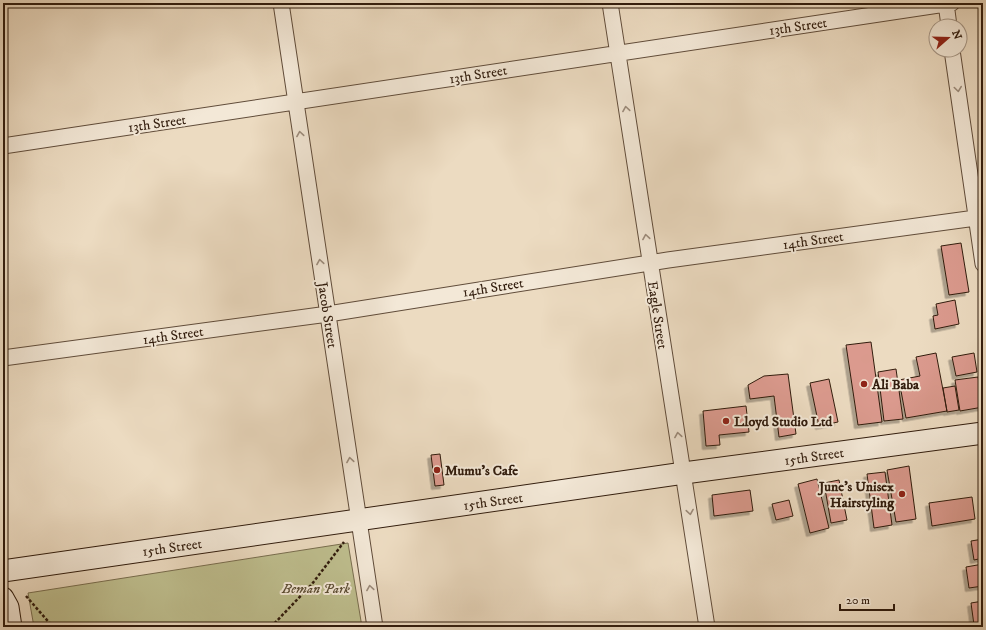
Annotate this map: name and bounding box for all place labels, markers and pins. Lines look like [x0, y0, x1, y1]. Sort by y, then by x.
place label: Ali Baba [871, 376, 920, 394]
marker: Ali Baba [859, 379, 869, 389]
place label: Lloyd Studio Ltd [734, 413, 833, 431]
marker: Lloyd Studio Ltd [721, 416, 731, 426]
place label: Mumu's Cafe [445, 462, 518, 480]
marker: Mumu's Cafe [432, 465, 442, 475]
place label: June's Unisex Hairstyling [817, 478, 895, 512]
marker: June's Unisex Hairstyling [897, 489, 907, 499]

